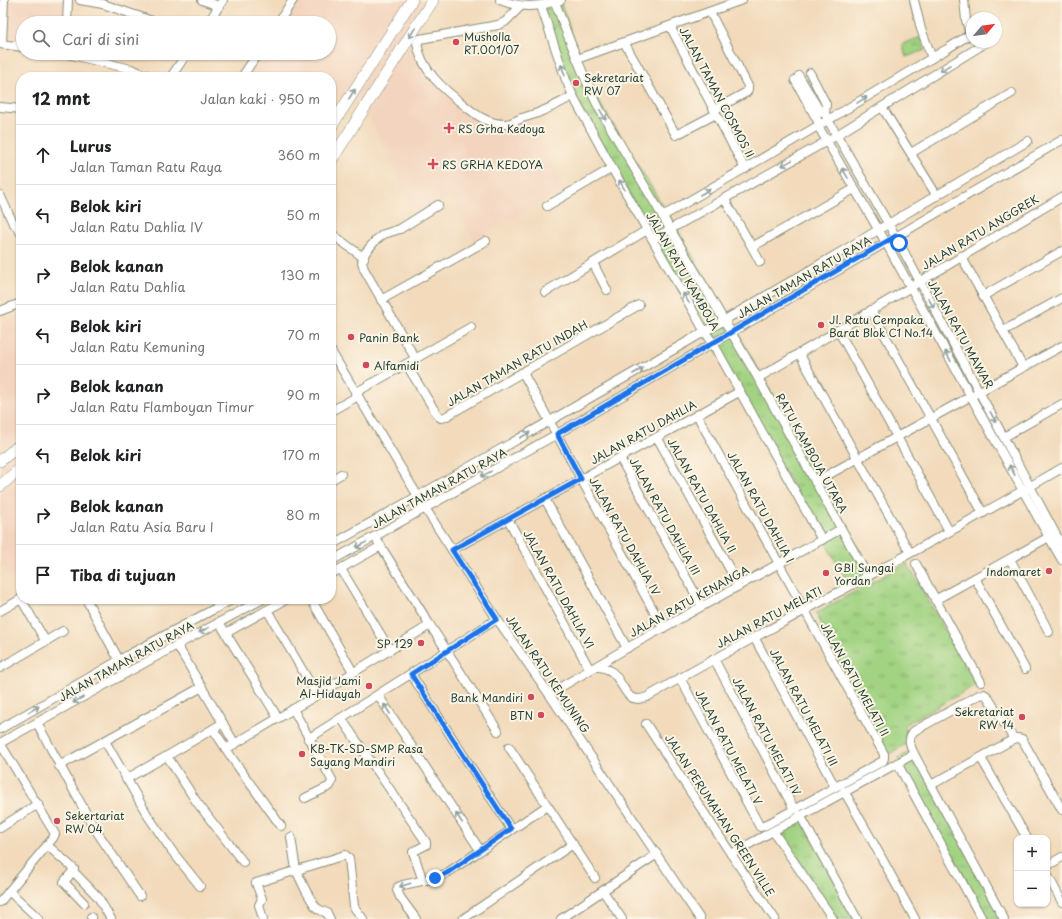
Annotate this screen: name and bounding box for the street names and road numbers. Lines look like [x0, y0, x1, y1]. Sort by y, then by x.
street label: JALAN TAMAN COSMOS II [675, 24, 759, 160]
street label: JALAN RATU ANGGREK [918, 190, 1042, 274]
street label: JALAN RATU KAMBOJA [642, 209, 724, 334]
street label: JALAN TAMAN RATU RAYA [734, 231, 875, 323]
street label: JALAN RATU MAWAR [924, 276, 998, 392]
street label: JALAN TAMAN RATU INDAH [443, 316, 591, 410]
street label: RATU KAMBOJA UTARA [772, 390, 852, 516]
street label: JALAN RATU DAHLIA [587, 396, 699, 468]
street label: JALAN RATU DAHLIA II [663, 434, 741, 556]
street label: JALAN TAMAN RATU RAYA [368, 443, 510, 532]
street label: JALAN RATU DAHLIA I [723, 448, 799, 566]
street label: JALAN RATU DAHLIA III [626, 454, 704, 578]
street label: JALAN RATU DAHLIA IV [585, 473, 665, 599]
street label: JALAN RATU DAHLIA VI [519, 527, 599, 651]
street label: JALAN RATU KENANGA [626, 561, 752, 641]
street label: JALAN RATU MELATI [713, 582, 825, 652]
street label: JALAN RATU KEMUNING [502, 611, 594, 737]
street label: JALAN TAMAN RATU RAYA [55, 616, 197, 705]
street label: JALAN RATU MELATI II [817, 619, 893, 739]
street label: JALAN RATU MELATI III [766, 645, 842, 769]
street label: JALAN RATU MELATI IV [728, 674, 806, 799]
street label: JALAN RATU MELATI V [691, 686, 767, 808]
street label: JALAN PERUMAHAN GREEN VILLE [661, 730, 779, 900]

